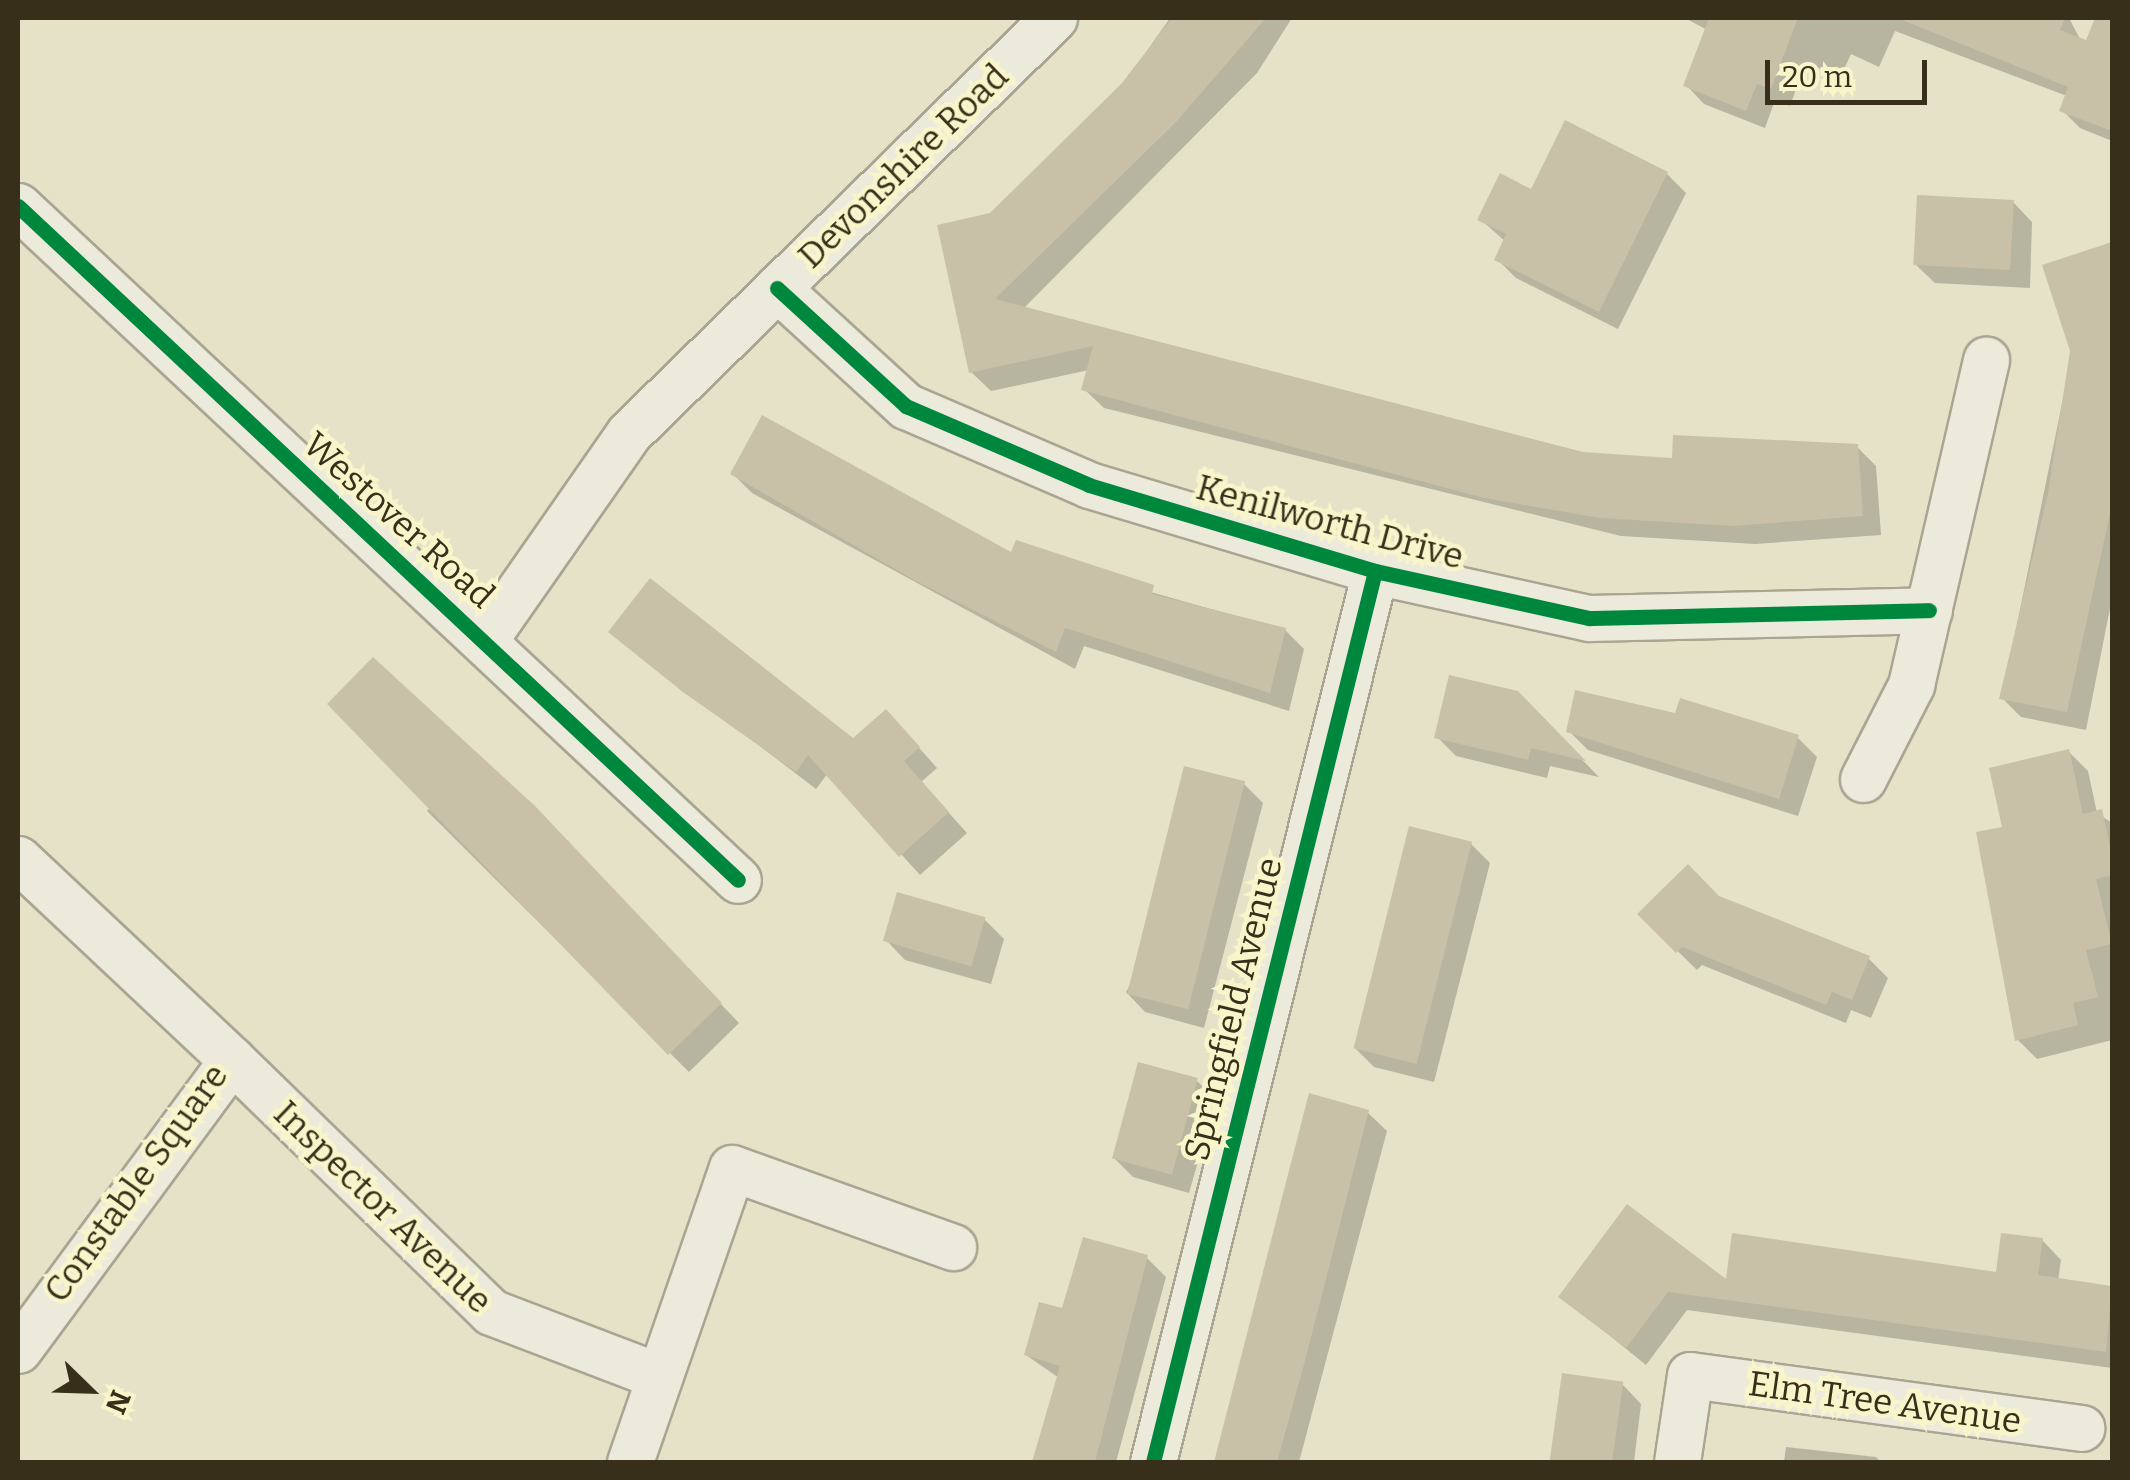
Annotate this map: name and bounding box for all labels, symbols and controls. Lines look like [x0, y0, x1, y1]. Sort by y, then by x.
scale bar [1770, 40, 1932, 102]
street label: Devonshire Road [789, 55, 1017, 277]
text: 20 m [1782, 59, 1852, 95]
street label: Westover Road [295, 423, 503, 617]
street label: Kenilworth Drive [1192, 466, 1468, 578]
street label: Springfield Avenue [1175, 853, 1291, 1165]
street label: Constable Square [36, 1056, 236, 1310]
street label: Inspector Avenue [265, 1092, 501, 1322]
north arrow [40, 1340, 140, 1440]
street label: Elm Tree Avenue [1746, 1362, 2024, 1442]
text: N [99, 1386, 137, 1418]

